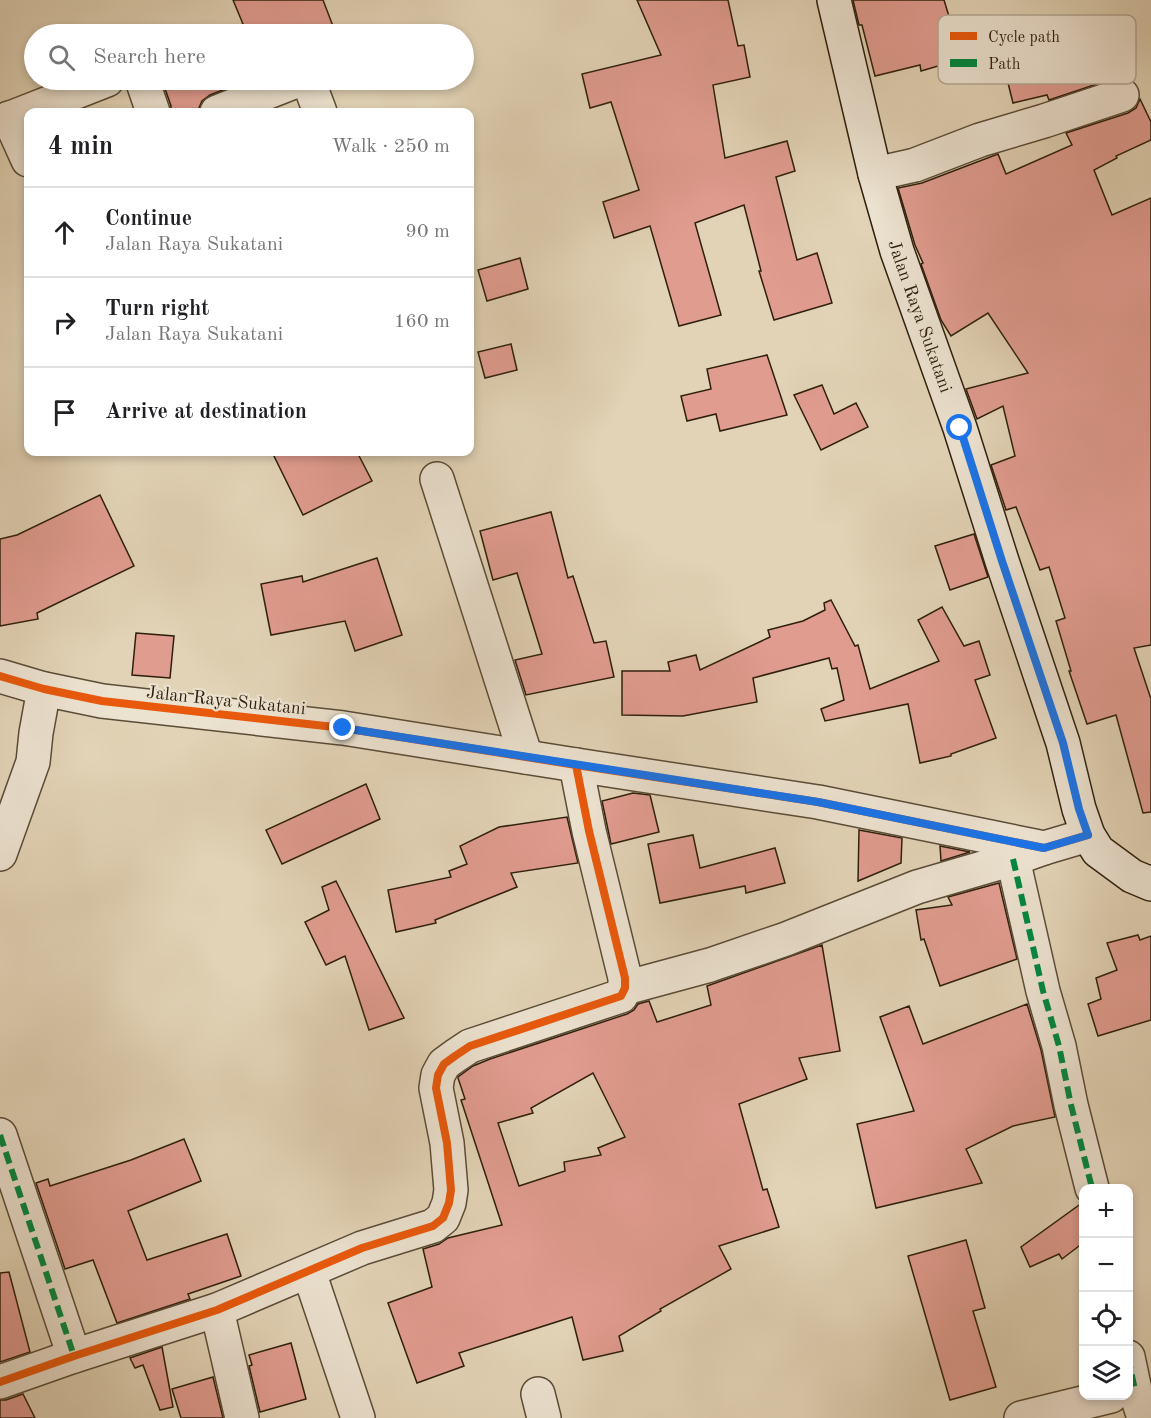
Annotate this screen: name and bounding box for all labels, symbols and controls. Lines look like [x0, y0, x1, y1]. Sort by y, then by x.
legend [938, 15, 1136, 84]
search box [24, 24, 474, 90]
text: Cycle path [988, 30, 1060, 46]
icon: search [45, 41, 78, 74]
text: Search here [93, 46, 206, 68]
text: Path [988, 57, 1021, 73]
text: 4 min [48, 134, 113, 160]
text: Walk · 250 m [331, 137, 450, 157]
text: Continue [105, 208, 192, 230]
icon: ahead [48, 216, 81, 249]
text: 90 m [405, 222, 450, 242]
text: Jalan Raya Sukatani [105, 235, 283, 255]
street label: Jalan Raya Sukatani [884, 238, 955, 395]
text: Turn right [105, 298, 209, 320]
icon: right [48, 306, 81, 339]
text: 160 m [394, 312, 450, 332]
text: Jalan Raya Sukatani [105, 325, 283, 345]
icon: arrive [48, 396, 81, 429]
text: Arrive at destination [105, 401, 307, 423]
route start [946, 414, 972, 440]
street label: Jalan Raya Sukatani [145, 684, 307, 718]
route end [329, 714, 355, 740]
map controls [1079, 1184, 1133, 1400]
button: + [1079, 1184, 1133, 1238]
button: − [1079, 1238, 1133, 1292]
button: locate [1079, 1292, 1133, 1346]
button: layers [1079, 1346, 1133, 1400]

